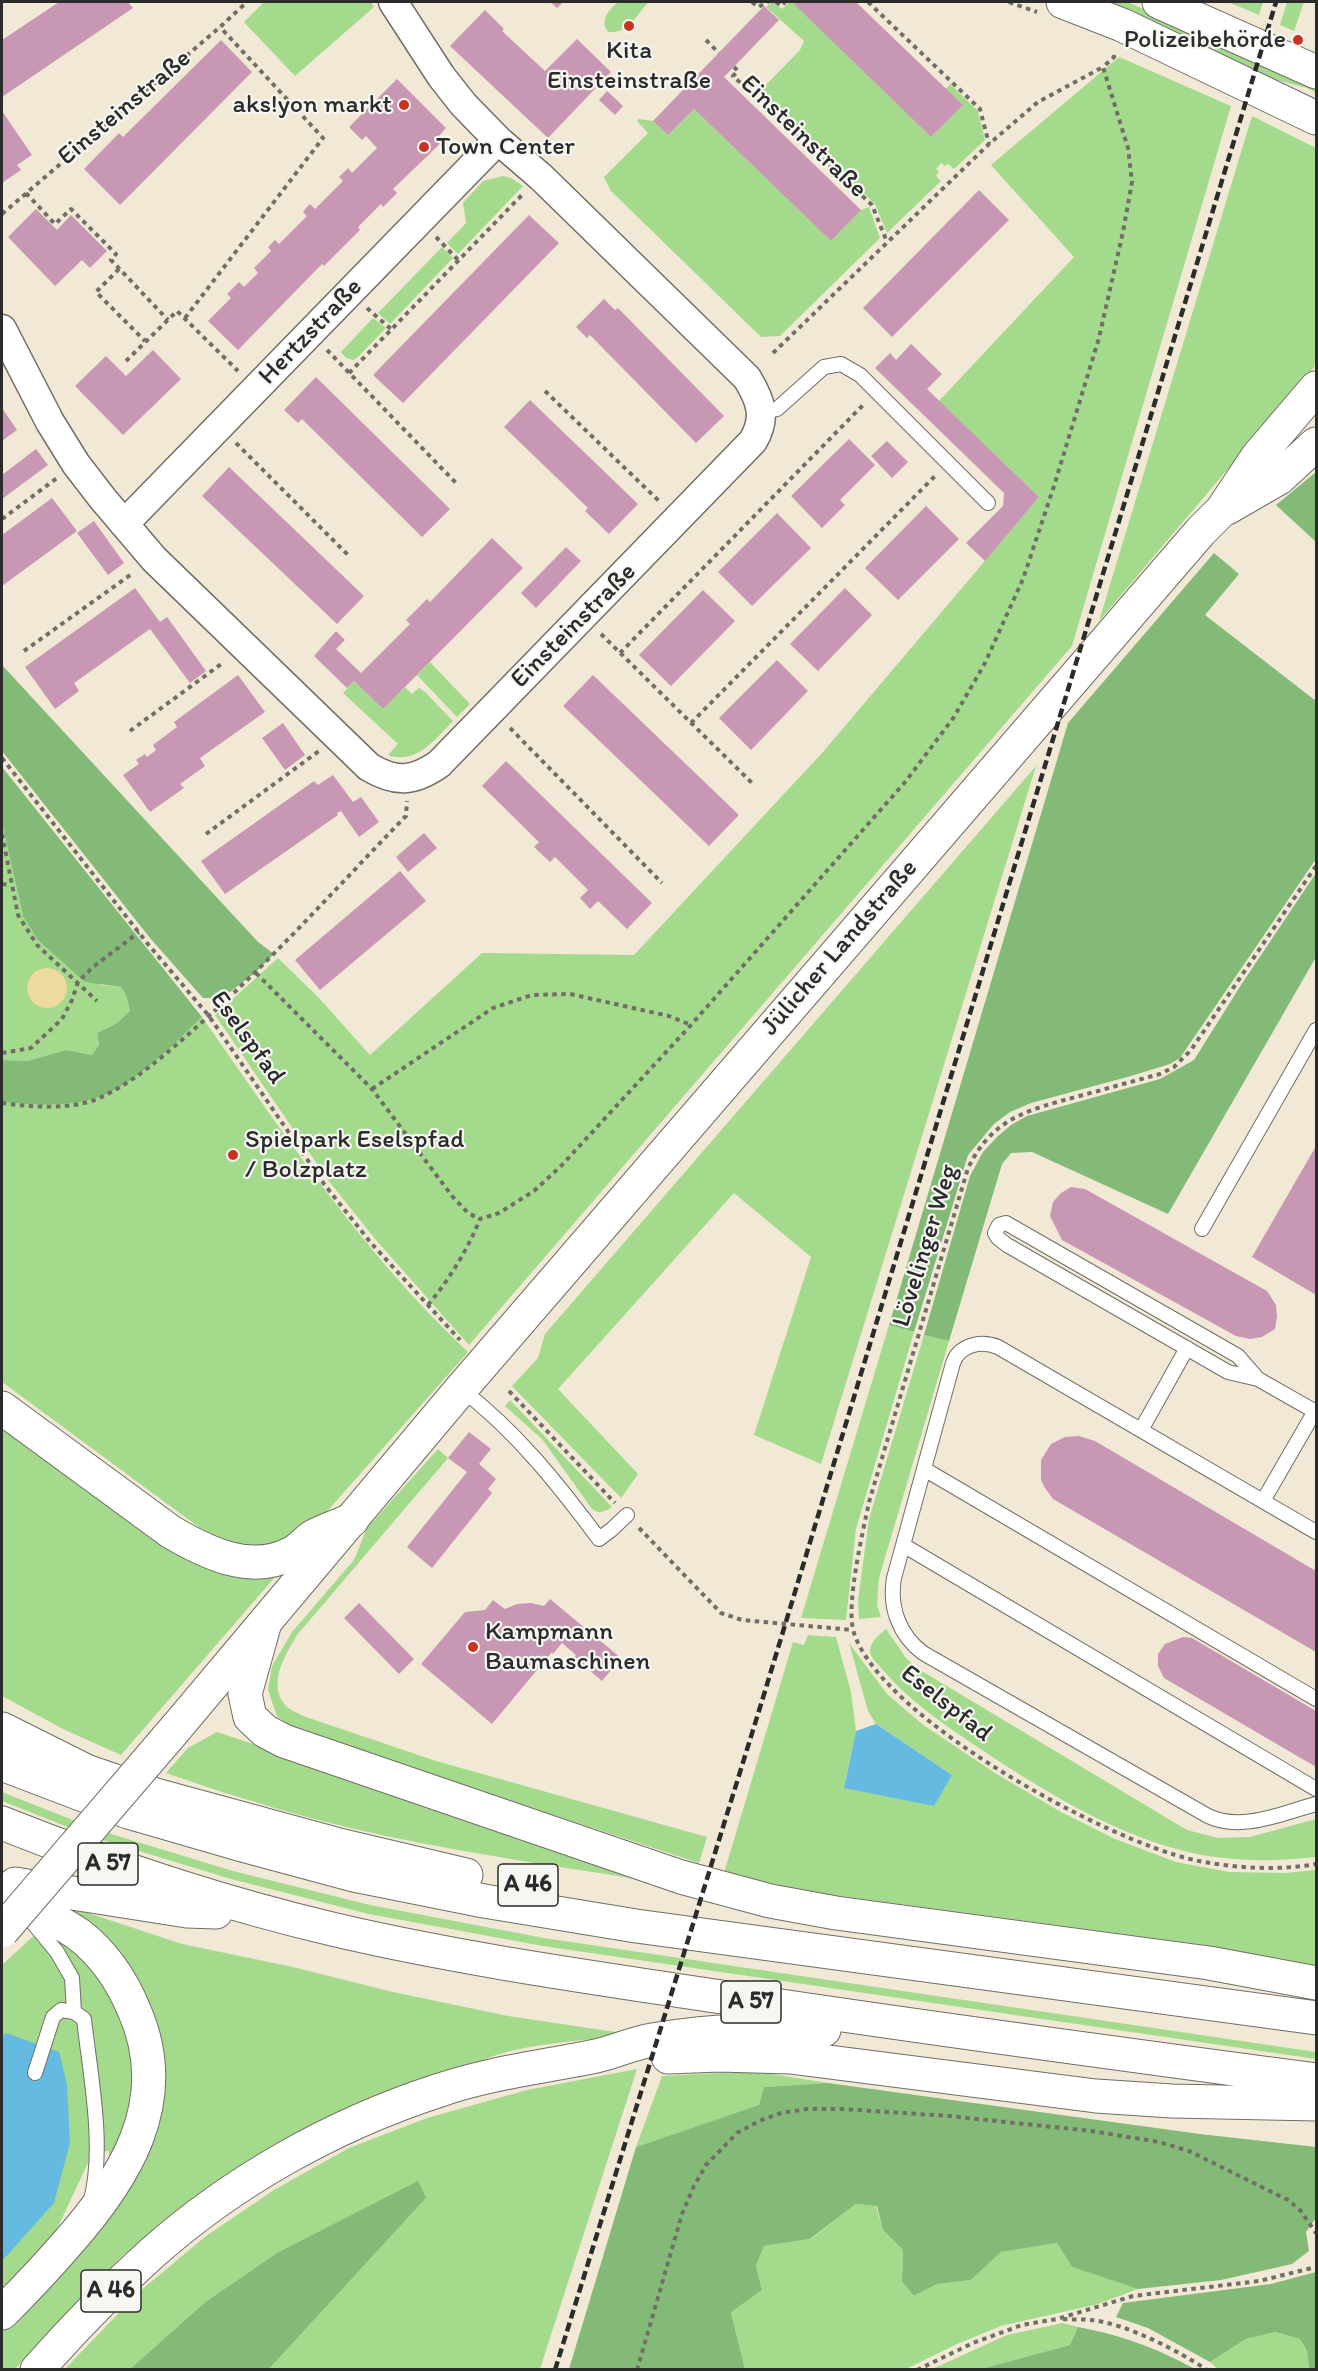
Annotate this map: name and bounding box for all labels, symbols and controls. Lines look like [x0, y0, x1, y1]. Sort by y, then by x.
marker: Kita Einsteinstraße [622, 19, 636, 33]
place label: Polizeibehörde [1124, 24, 1286, 56]
marker: Polizeibehörde [1291, 33, 1305, 47]
place label: Kita Einsteinstraße [547, 35, 711, 96]
street label: Einsteinstraße [52, 43, 198, 173]
street label: Einsteinstraße [733, 69, 873, 205]
place label: aks!yon markt [232, 89, 392, 121]
marker: aks!yon markt [397, 98, 411, 112]
place label: Town Center [436, 131, 575, 163]
marker: Town Center [417, 140, 431, 154]
street label: Hertzstraße [253, 272, 369, 392]
street label: Einsteinstraße [505, 557, 643, 695]
street label: Jülicher Landstraße [755, 854, 925, 1042]
street label: Eselspfad [203, 985, 291, 1091]
place label: Spielpark Eselspfad / Bolzplatz [245, 1124, 464, 1186]
marker: Spielpark Eselspfad / Bolzplatz [226, 1148, 240, 1162]
street label: Lövelinger Weg [886, 1161, 966, 1331]
place label: Kampmann Baumaschinen [485, 1616, 650, 1678]
marker: Kampmann Baumaschinen [466, 1640, 480, 1654]
street label: Eselspfad [894, 1659, 998, 1749]
road number: A 57 [78, 1843, 138, 1885]
road number: A 46 [498, 1864, 558, 1906]
road number: A 57 [721, 1981, 781, 2023]
road number: A 46 [81, 2270, 141, 2312]

